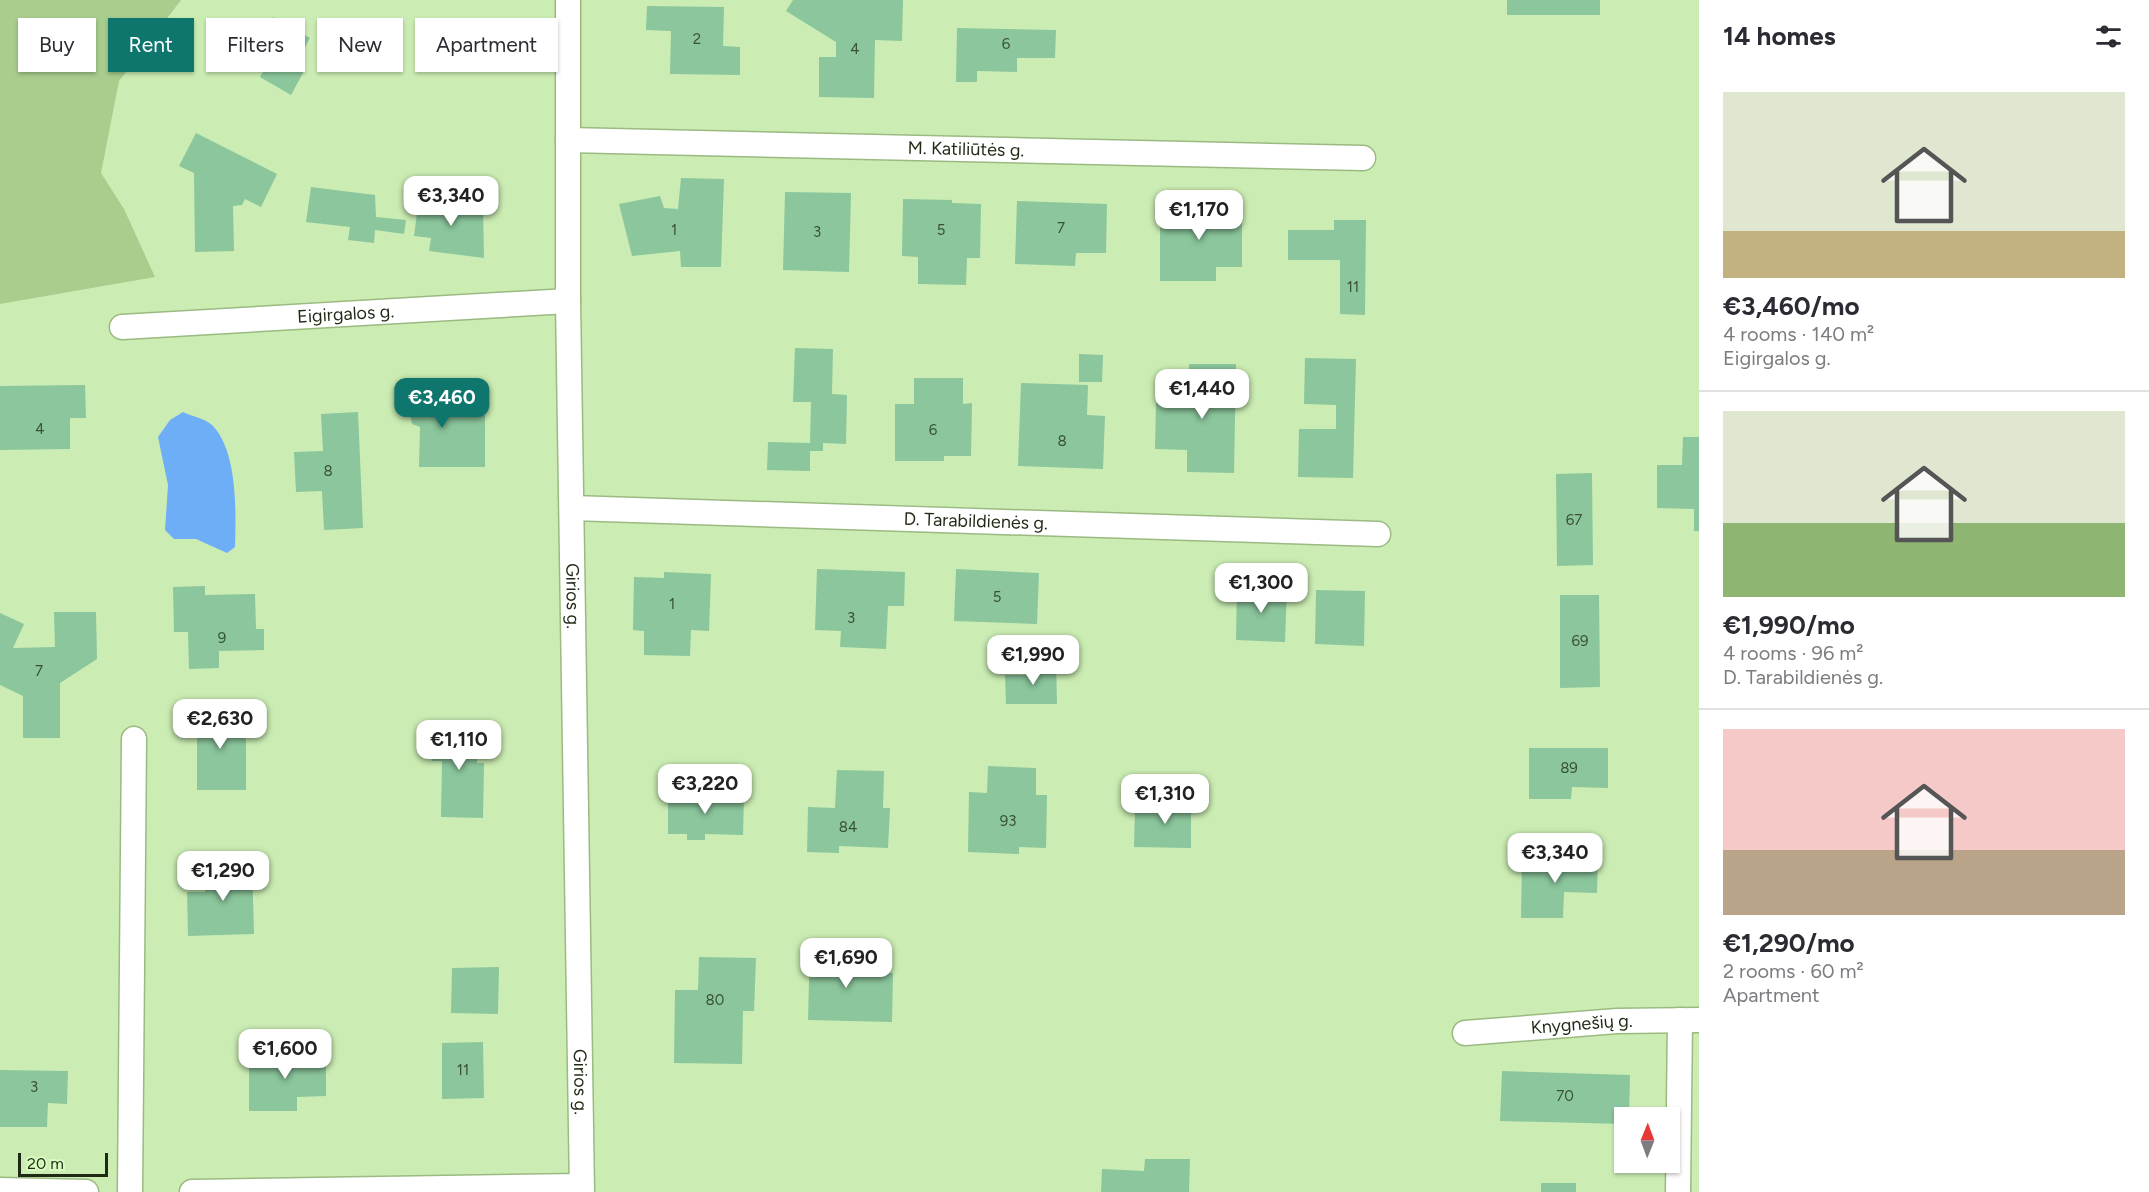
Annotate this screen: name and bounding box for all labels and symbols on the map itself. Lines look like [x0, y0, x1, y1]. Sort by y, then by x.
house number: 2 [693, 30, 701, 48]
house number: 6 [1002, 35, 1011, 53]
house number: 4 [850, 40, 860, 58]
street label: M. Katiliūtės g. [907, 137, 1024, 161]
pin: €3,340 [402, 176, 500, 227]
pin: €1,170 [1150, 190, 1248, 241]
house number: 7 [1057, 219, 1065, 237]
house number: 1 [671, 221, 677, 239]
house number: 5 [937, 221, 945, 239]
house number: 3 [813, 223, 821, 241]
house number: 11 [1347, 278, 1359, 296]
street label: Eigirgalos g. [297, 300, 395, 328]
pin: €1,440 [1153, 369, 1251, 420]
pin: €3,460 [393, 378, 491, 429]
house number: 4 [35, 420, 45, 438]
house number: 6 [929, 421, 938, 439]
house number: 8 [1057, 432, 1067, 450]
house number: 8 [323, 462, 333, 480]
street label: D. Tarabildienės g. [903, 508, 1048, 534]
house number: 67 [1566, 511, 1582, 529]
street label: Girios g. [561, 563, 584, 629]
pin: €1,300 [1212, 563, 1310, 614]
house number: 5 [993, 588, 1001, 606]
house number: 1 [669, 595, 675, 613]
house number: 3 [847, 609, 855, 627]
house number: 9 [218, 629, 226, 647]
house number: 69 [1572, 632, 1588, 650]
pin: €1,990 [984, 635, 1082, 686]
house number: 7 [35, 662, 43, 680]
pin: €2,630 [171, 699, 269, 750]
pin: €1,110 [410, 720, 508, 771]
house number: 89 [1560, 759, 1578, 777]
pin: €3,220 [656, 764, 754, 815]
pin: €1,310 [1116, 774, 1214, 825]
house number: 93 [1000, 812, 1016, 830]
house number: 84 [839, 818, 857, 836]
pin: €3,340 [1506, 833, 1604, 884]
pin: €1,290 [174, 851, 272, 902]
pin: €1,690 [797, 938, 895, 989]
house number: 80 [706, 991, 724, 1009]
street label: Knygnešių g. [1530, 1010, 1633, 1039]
pin: €1,600 [236, 1029, 334, 1080]
street label: Girios g. [569, 1049, 592, 1115]
house number: 11 [457, 1061, 469, 1079]
house number: 3 [30, 1078, 38, 1096]
house number: 70 [1556, 1087, 1574, 1105]
north arrow [1614, 1107, 1680, 1173]
scale bar [18, 1150, 108, 1178]

